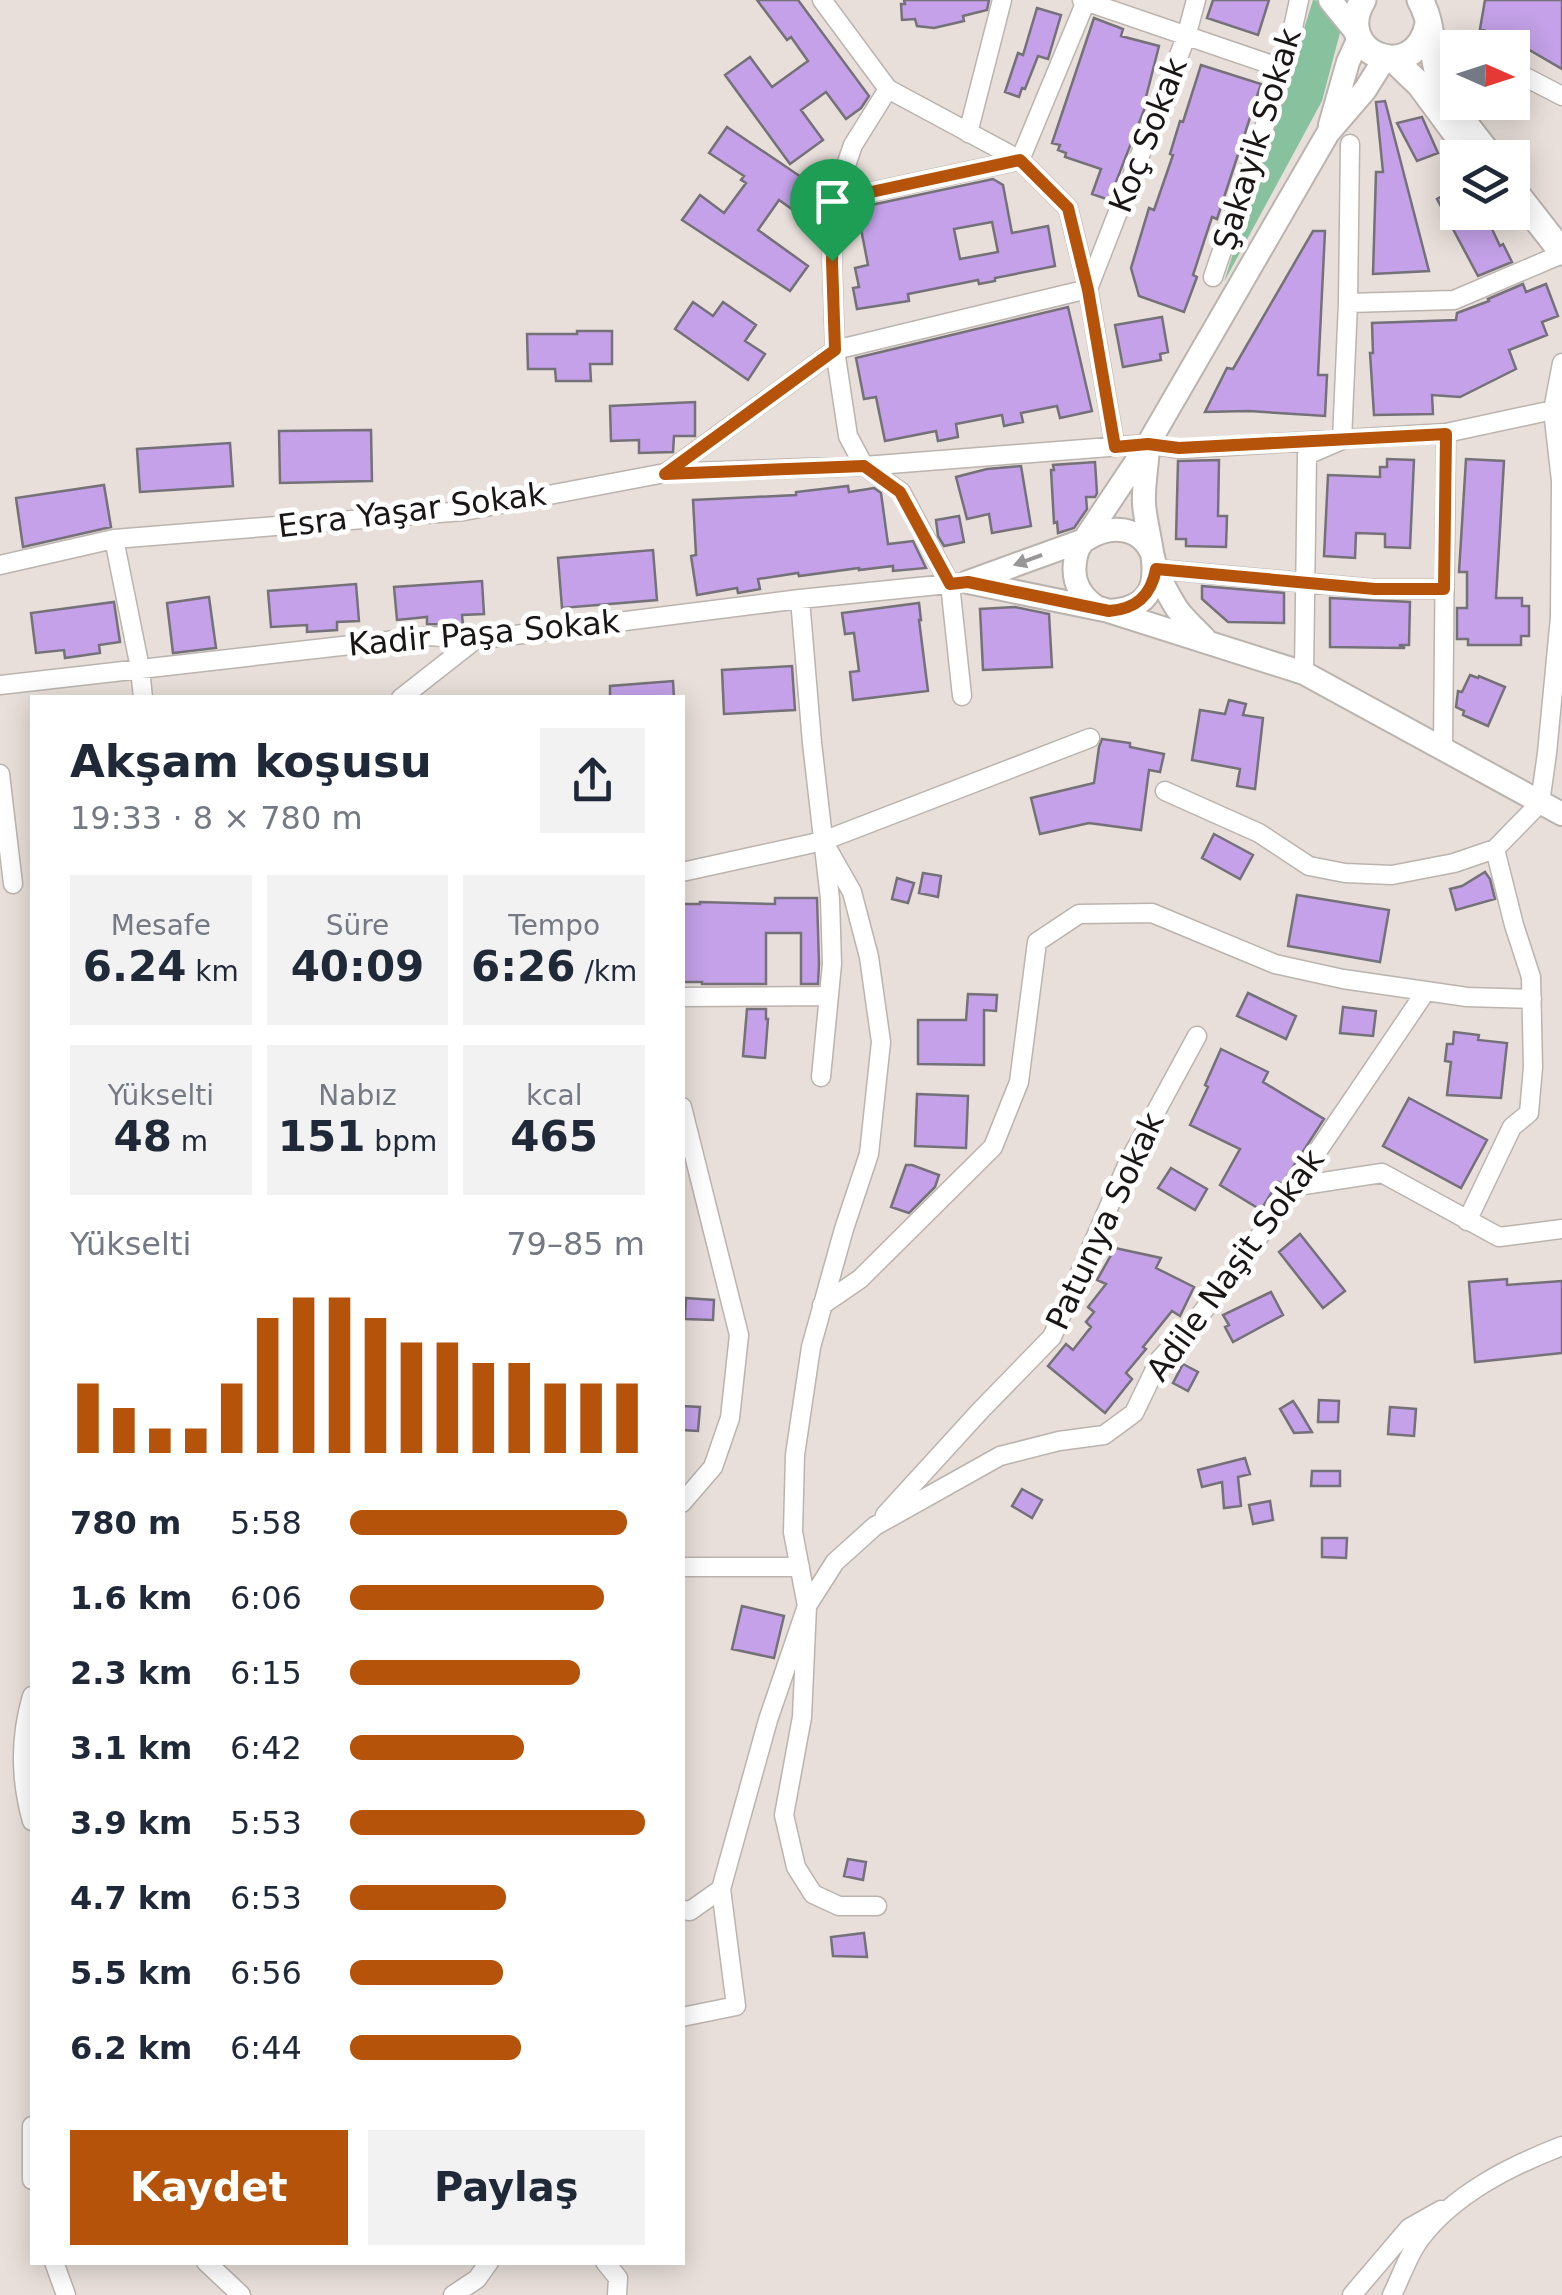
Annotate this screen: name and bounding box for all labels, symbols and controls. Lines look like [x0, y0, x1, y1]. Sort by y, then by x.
street label: Şakayik Sokak [1205, 23, 1309, 255]
north arrow [1440, 30, 1530, 120]
map controls [1440, 30, 1530, 230]
street label: Koç Sokak [1101, 52, 1195, 218]
button: layers [1440, 140, 1530, 230]
pin [790, 159, 875, 262]
icon: arrive [805, 174, 860, 229]
street label: Esra Yaşar Sokak [276, 475, 549, 545]
one-way arrow [1012, 553, 1042, 569]
street label: Kadir Paşa Sokak [347, 602, 622, 664]
button: share [540, 728, 645, 833]
text: Akşam koşusu [70, 735, 432, 788]
text: 19:33 · 8 × 780 m [70, 799, 363, 837]
text: Mesafe [111, 909, 211, 942]
text: Süre [326, 909, 389, 942]
text: Tempo [508, 909, 600, 942]
text: 6.24 [83, 942, 186, 991]
text: 40:09 [291, 942, 424, 991]
text: 6:26 [471, 942, 575, 991]
text: km [186, 955, 239, 988]
text: /km [575, 955, 637, 988]
text: Yükselti [108, 1079, 214, 1112]
text: Nabız [318, 1079, 397, 1112]
text: kcal [526, 1079, 582, 1112]
street label: Patunya Sokak [1038, 1106, 1172, 1336]
text: 48 [114, 1112, 172, 1161]
text: 151 [278, 1112, 365, 1161]
text: 465 [510, 1112, 598, 1161]
text: m [172, 1125, 208, 1158]
text: bpm [365, 1125, 437, 1158]
street label: Adile Naşit Sokak [1138, 1141, 1332, 1388]
text: Yükselti [70, 1225, 191, 1263]
text: 79–85 m [506, 1225, 645, 1263]
text: 780 m [70, 1504, 181, 1542]
text: 5:58 [230, 1504, 302, 1542]
text: 1.6 km [70, 1579, 192, 1617]
text: 6:06 [230, 1579, 302, 1617]
text: 2.3 km [70, 1654, 192, 1692]
text: 6:15 [230, 1654, 302, 1692]
text: 3.1 km [70, 1729, 192, 1767]
text: 6:42 [230, 1729, 302, 1767]
text: 3.9 km [70, 1804, 192, 1842]
text: 5:53 [230, 1804, 302, 1842]
text: 4.7 km [70, 1879, 192, 1917]
text: 6:53 [230, 1879, 302, 1917]
text: 5.5 km [70, 1954, 192, 1992]
text: 6:56 [230, 1954, 302, 1992]
text: 6.2 km [70, 2029, 192, 2067]
text: 6:44 [230, 2029, 302, 2067]
button: Kaydet [70, 2130, 348, 2245]
button: Paylaş [368, 2130, 645, 2245]

